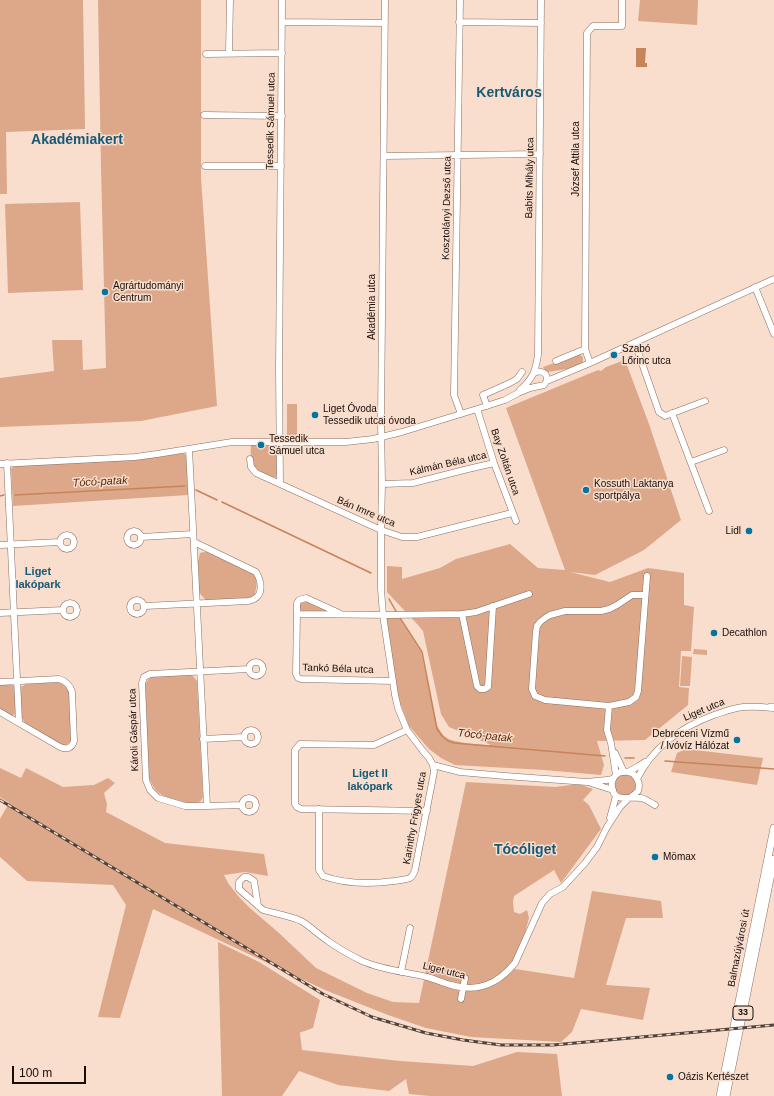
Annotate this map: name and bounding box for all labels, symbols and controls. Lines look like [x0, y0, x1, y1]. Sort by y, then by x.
street label: Tessedik Sámuel utca [264, 72, 278, 170]
district label: Kertváros [476, 85, 542, 101]
street label: József Attila utca [570, 121, 582, 197]
district label: Akadémiakert [31, 132, 123, 148]
street label: Babits Mihály utca [523, 137, 537, 219]
street label: Kosztolányi Dezső utca [440, 156, 454, 260]
street label: Akadémia utca [366, 274, 378, 340]
place label: Agrártudományi Centrum [113, 280, 184, 304]
marker: Agrártudományi Centrum [100, 287, 110, 297]
place label: Szabó Lőrinc utca [622, 343, 671, 366]
marker: Szabó Lőrinc utca [609, 350, 619, 360]
place label: Liget Óvoda Tessedik utcai óvoda [323, 403, 416, 426]
marker: Liget Óvoda Tessedik utcai óvoda [310, 410, 320, 420]
street label: Bay Zoltán utca [488, 427, 522, 497]
place label: Tessedik Sámuel utca [269, 433, 325, 456]
marker: Tessedik Sámuel utca [256, 440, 266, 450]
street label: Kálmán Béla utca [408, 449, 488, 479]
water label: Tócó-patak [72, 474, 128, 490]
place label: Kossuth Laktanya sportpálya [594, 478, 673, 502]
marker: Kossuth Laktanya sportpálya [581, 485, 591, 495]
street label: Bán Imre utca [335, 494, 397, 530]
place label: Lidl [725, 525, 741, 537]
marker: Lidl [744, 526, 754, 536]
district label: Liget lakópark [15, 565, 61, 591]
place label: Decathlon [722, 627, 767, 639]
marker: Decathlon [709, 628, 719, 638]
street label: Tankó Béla utca [302, 662, 374, 676]
street label: Károli Gáspár utca [127, 688, 141, 772]
street label: Liget utca [682, 696, 726, 724]
water label: Tócó-patak [457, 727, 513, 745]
place label: Debreceni Vízmű / Ivóvíz Hálózat [652, 728, 729, 752]
marker: Debreceni Vízmű / Ivóvíz Hálózat [732, 735, 742, 745]
district label: Liget II lakópark [347, 767, 393, 793]
street label: Karinthy Frigyes utca [401, 771, 429, 865]
district label: Tócóliget [494, 842, 556, 858]
place label: Mömax [663, 851, 696, 863]
marker: Mömax [650, 852, 660, 862]
street label: Balmazújvárosi út [726, 908, 752, 988]
street label: Liget utca [422, 960, 466, 982]
road number: 33 [733, 1006, 753, 1020]
scale bar [14, 1058, 88, 1084]
text: 100 m [19, 1066, 52, 1080]
place label: Oázis Kertészet [678, 1071, 749, 1083]
marker: Oázis Kertészet [665, 1072, 675, 1082]

